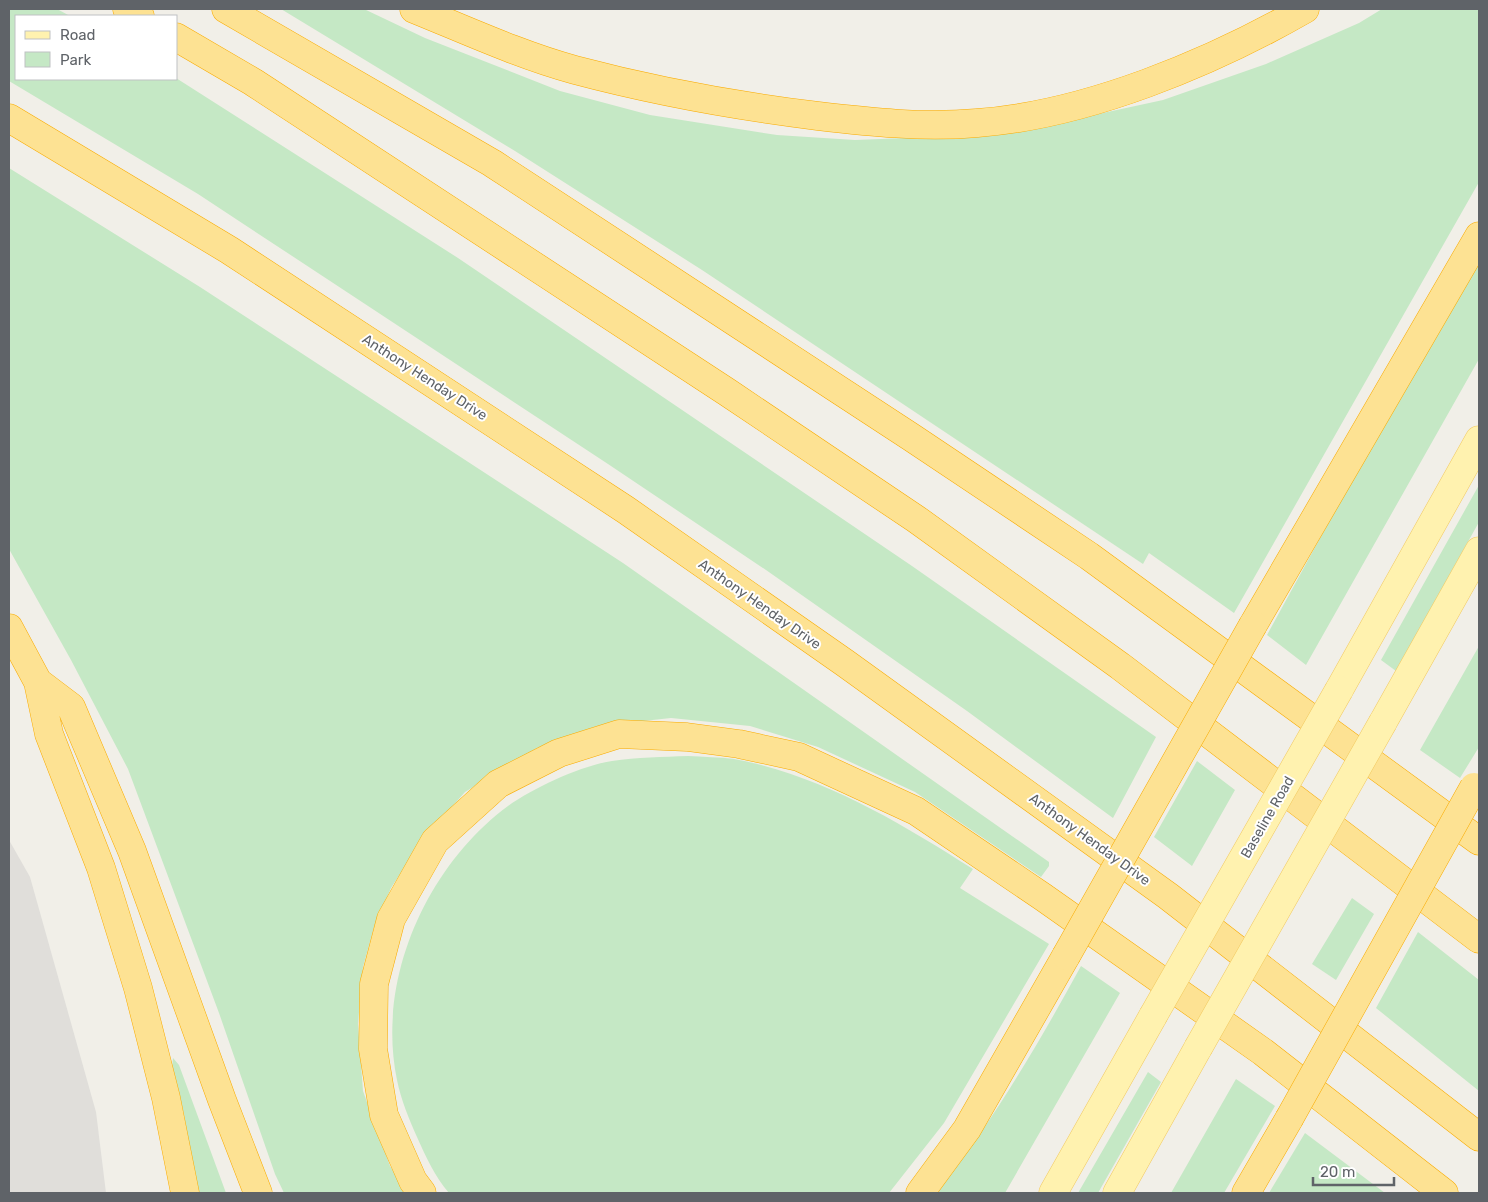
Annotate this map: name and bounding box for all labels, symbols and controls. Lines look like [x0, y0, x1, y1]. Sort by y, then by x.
legend [15, 15, 178, 80]
text: Road [60, 26, 96, 44]
text: Park [60, 51, 91, 69]
street label: Anthony Henday Drive [359, 331, 491, 424]
street label: Anthony Henday Drive [695, 556, 824, 653]
street label: Baseline Road [1237, 773, 1298, 861]
street label: Anthony Henday Drive [1026, 790, 1154, 889]
scale bar [1313, 1154, 1394, 1186]
text: 20 m [1320, 1163, 1355, 1181]

